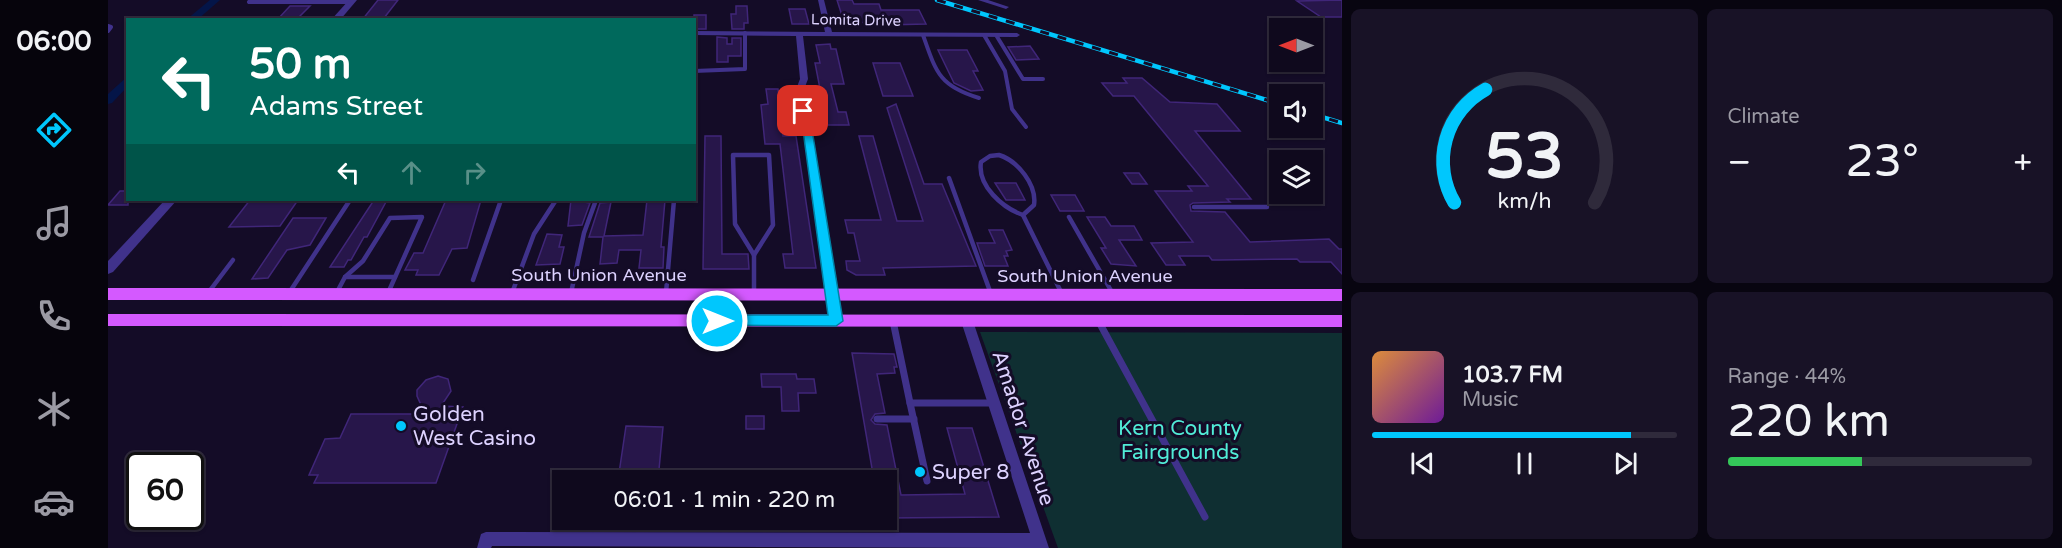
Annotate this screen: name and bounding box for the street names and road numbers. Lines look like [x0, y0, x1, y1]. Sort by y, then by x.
street label: Lomita Drive [811, 10, 901, 30]
street label: South Union Avenue [511, 264, 687, 286]
street label: South Union Avenue [997, 265, 1173, 287]
street label: Amador Avenue [986, 347, 1060, 509]

